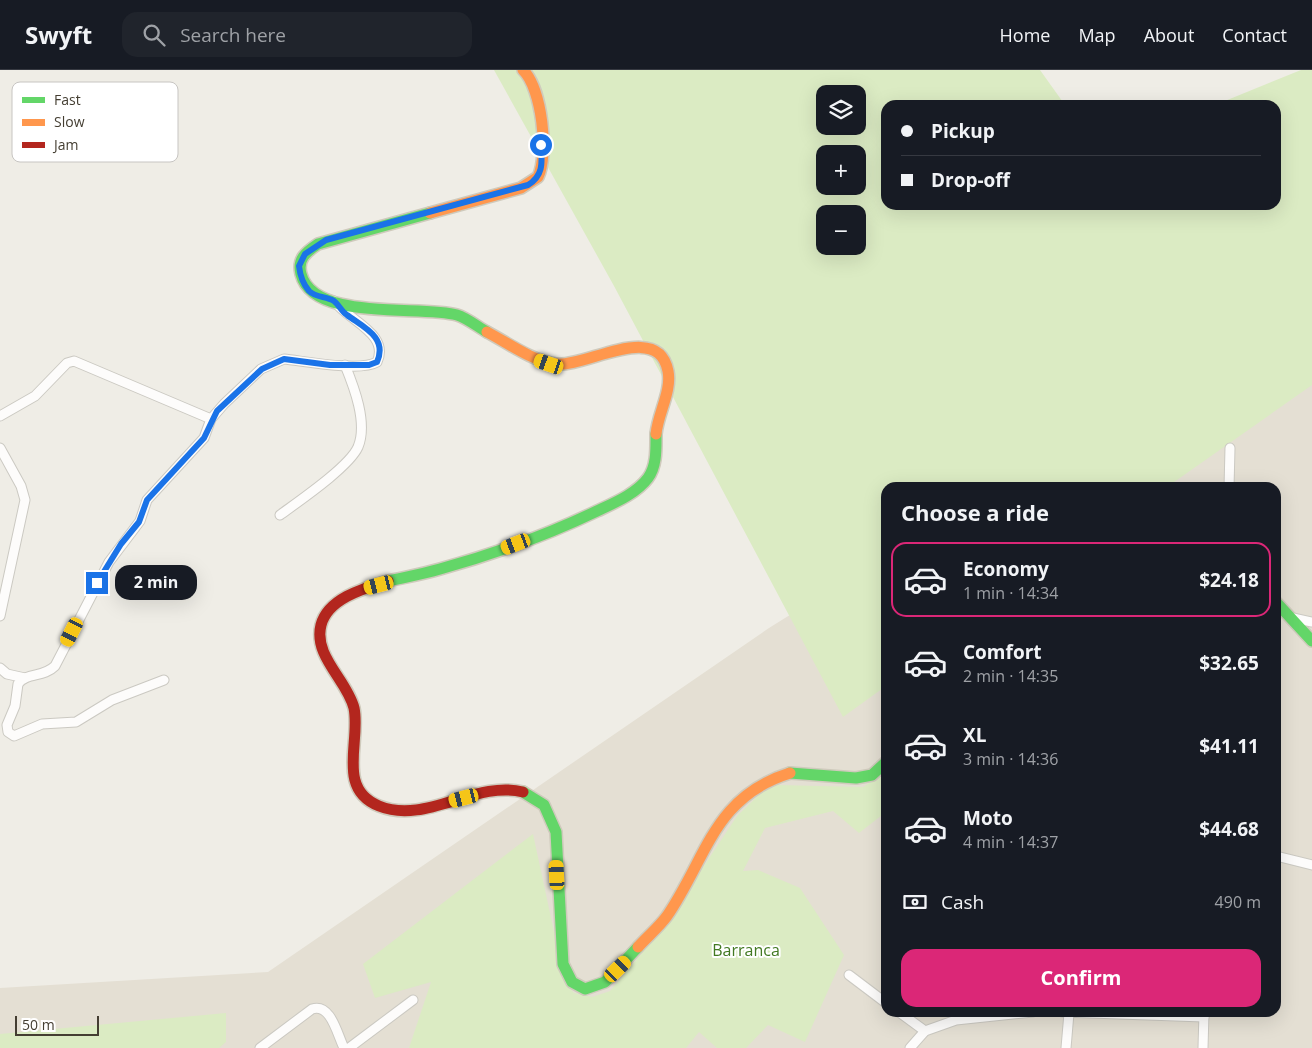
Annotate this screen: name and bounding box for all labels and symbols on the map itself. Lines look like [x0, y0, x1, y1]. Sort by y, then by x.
legend [12, 82, 178, 162]
text: Fast [54, 90, 81, 109]
text: Slow [54, 112, 85, 131]
route start [530, 134, 552, 156]
text: Jam [52, 135, 79, 154]
car [532, 352, 565, 376]
car [499, 532, 532, 556]
callout: 2 min [114, 566, 197, 600]
route end [86, 572, 108, 594]
car [362, 574, 395, 596]
car [58, 615, 85, 649]
car [447, 787, 480, 809]
car [548, 860, 565, 890]
park label: Barranca [712, 939, 780, 961]
car [601, 953, 634, 985]
scale bar [15, 1013, 99, 1036]

